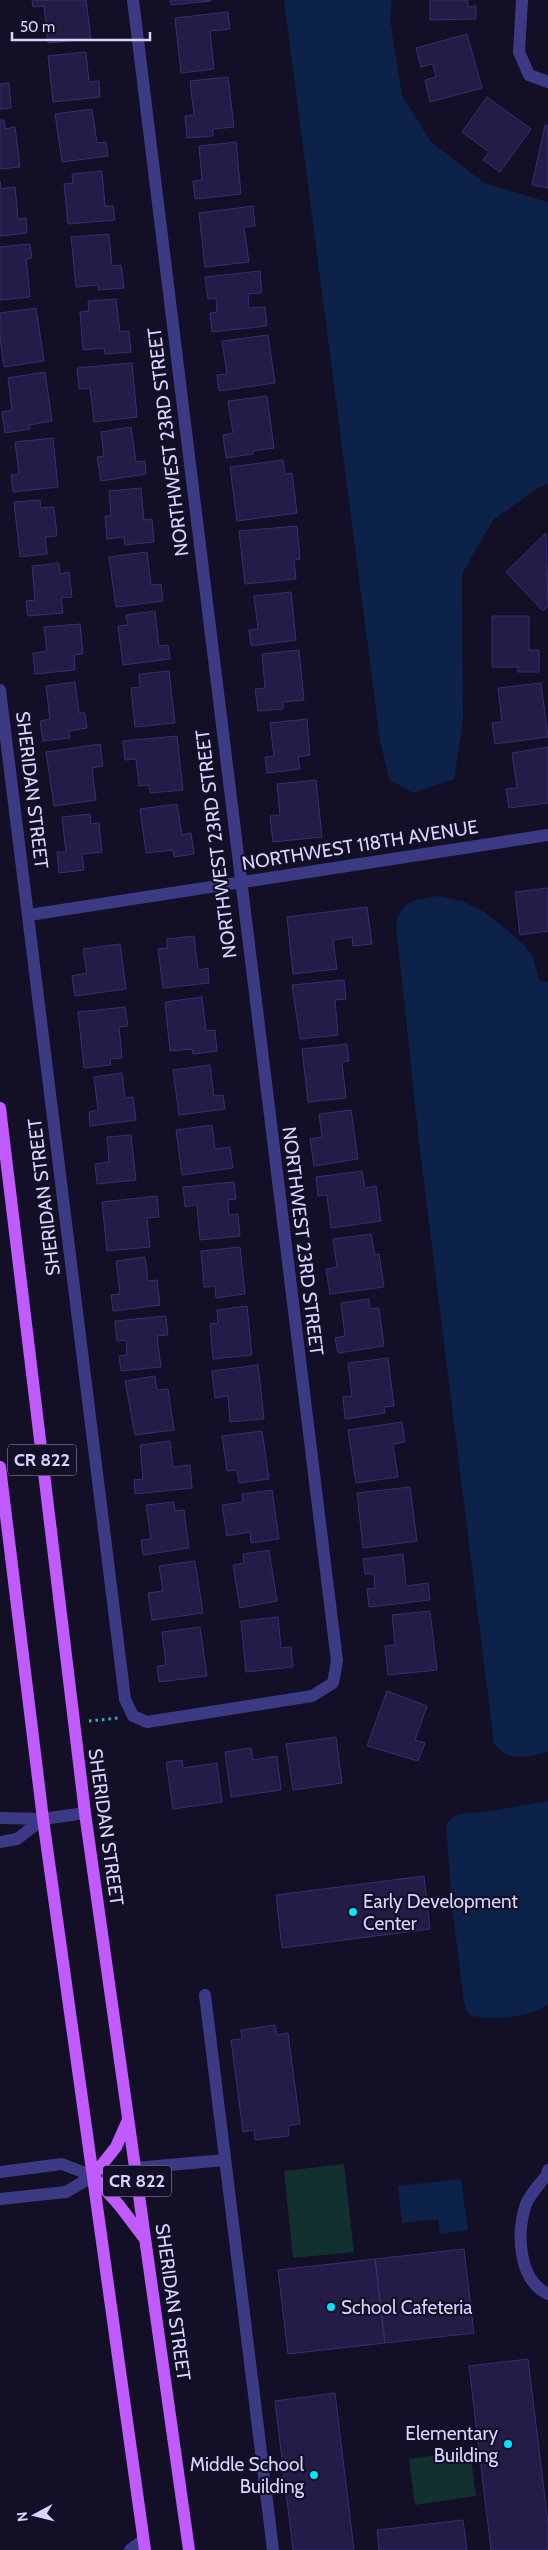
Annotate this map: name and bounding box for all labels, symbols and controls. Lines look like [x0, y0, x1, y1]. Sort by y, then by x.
scale bar [12, 10, 150, 42]
text: 50 m [20, 18, 55, 36]
street label: NORTHWEST 23RD STREET [143, 326, 193, 558]
street label: SHERIDAN STREET [11, 710, 53, 870]
street label: NORTHWEST 23RD STREET [191, 728, 241, 960]
street label: NORTHWEST 118TH AVENUE [240, 815, 480, 875]
street label: SHERIDAN STREET [23, 1117, 65, 1277]
street label: NORTHWEST 23RD STREET [278, 1125, 328, 1357]
road number: CR 822 [8, 1444, 76, 1476]
street label: SHERIDAN STREET [84, 1747, 128, 1907]
place label: Early Development Center [363, 1890, 518, 1935]
marker: Early Development Center [347, 1906, 359, 1918]
road number: CR 822 [103, 2166, 171, 2196]
street label: SHERIDAN STREET [151, 2222, 195, 2382]
place label: School Cafeteria [341, 2296, 472, 2319]
marker: School Cafeteria [325, 2301, 337, 2313]
place label: Elementary Building [405, 2422, 499, 2467]
marker: Elementary Building [502, 2438, 514, 2450]
place label: Middle School Building [190, 2453, 305, 2498]
marker: Middle School Building [308, 2469, 320, 2481]
north arrow [10, 2490, 60, 2540]
text: N [13, 2511, 32, 2523]

